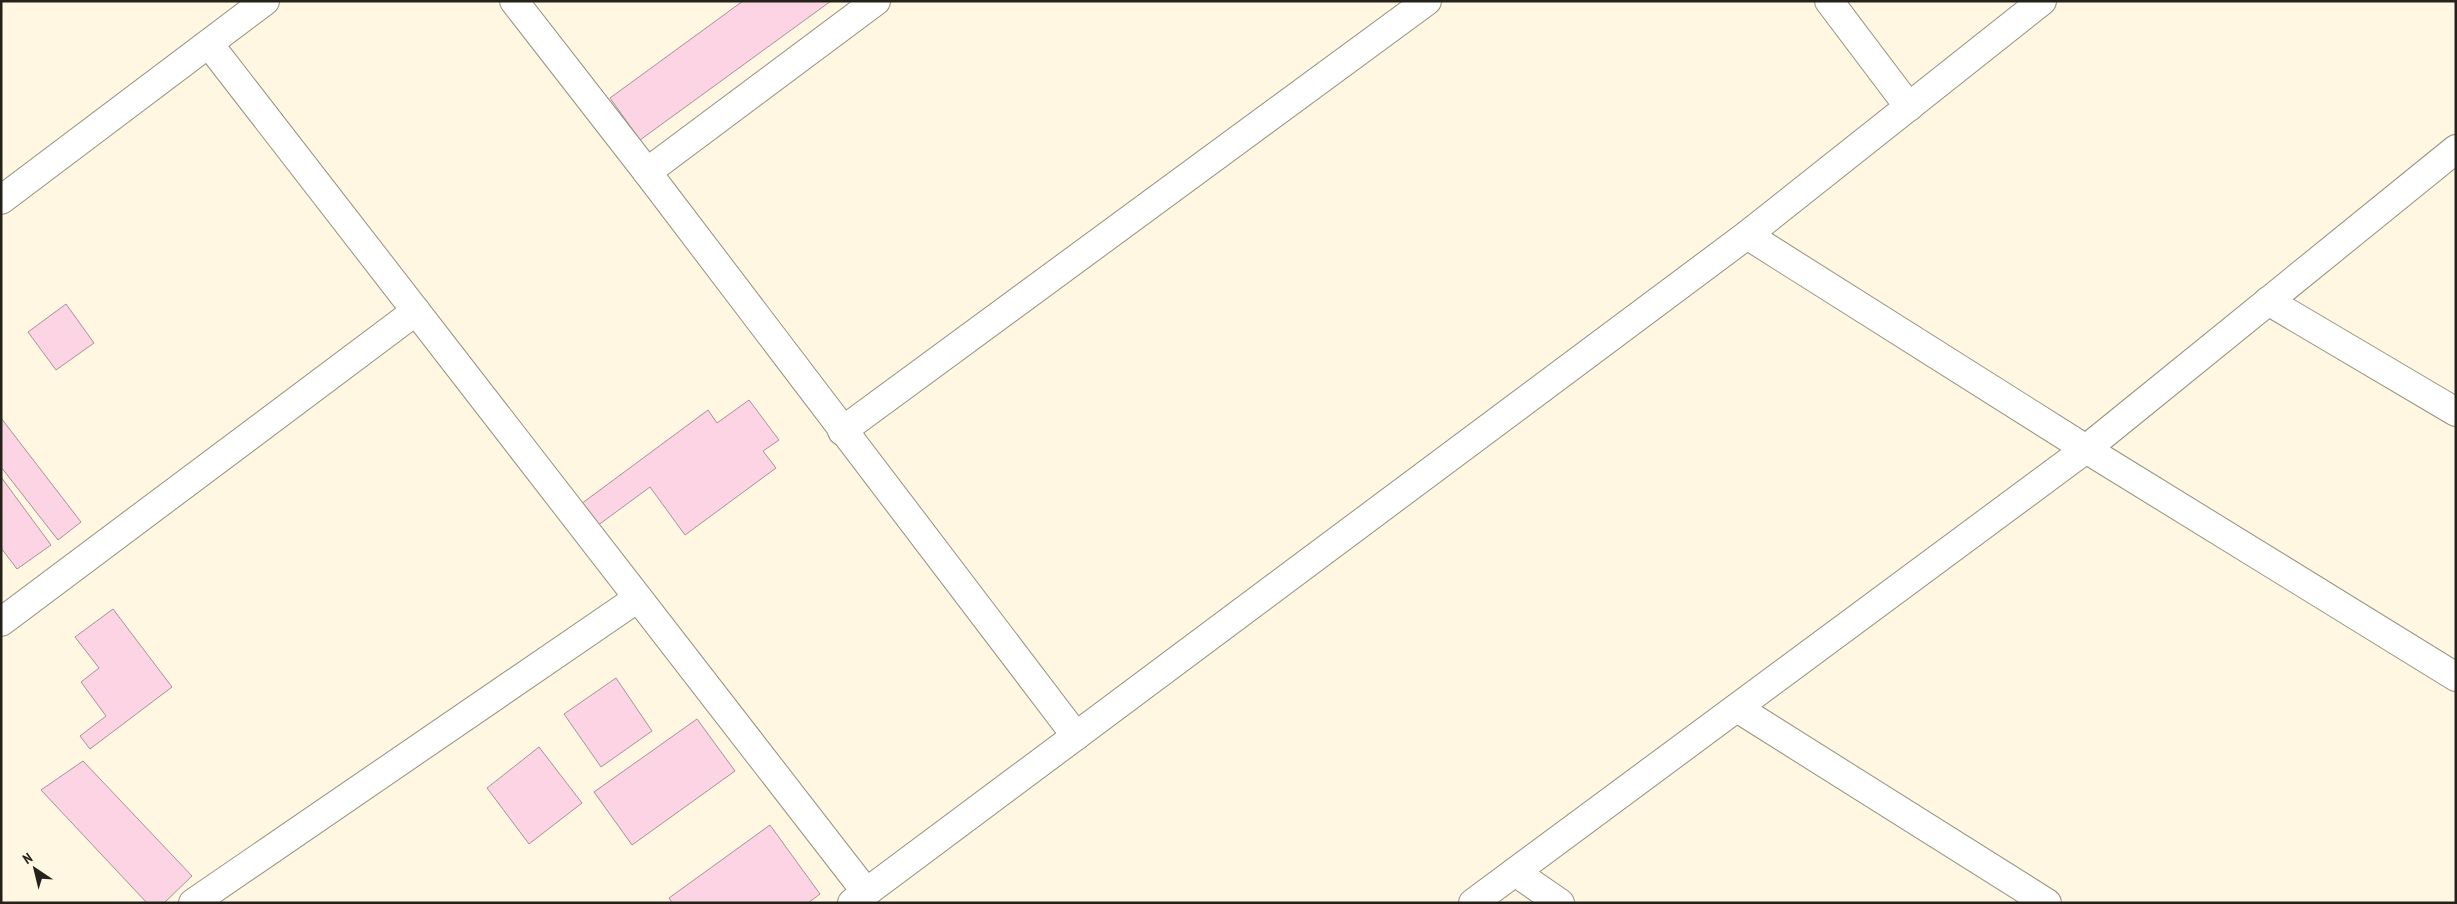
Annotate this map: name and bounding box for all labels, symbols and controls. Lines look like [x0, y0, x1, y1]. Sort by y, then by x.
north arrow [10, 844, 60, 894]
text: N [19, 849, 36, 868]

